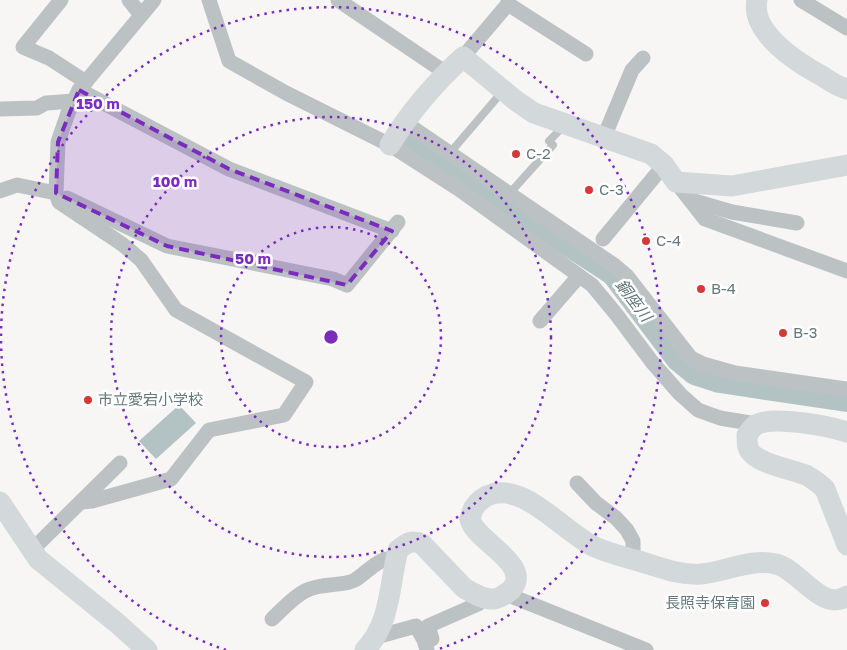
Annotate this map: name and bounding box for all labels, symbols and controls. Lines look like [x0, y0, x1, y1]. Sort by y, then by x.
text: 150 m [76, 94, 120, 112]
place label: C-2 [526, 144, 551, 162]
marker: C-2 [510, 148, 522, 160]
text: 100 m [153, 172, 197, 190]
place label: C-3 [599, 180, 624, 198]
marker: C-3 [583, 184, 595, 196]
place label: C-4 [656, 231, 681, 249]
marker: C-4 [640, 235, 652, 247]
text: 50 m [235, 249, 271, 267]
water label: 銅座川 [612, 275, 658, 327]
place label: B-4 [711, 279, 736, 297]
marker: B-4 [695, 283, 707, 295]
place label: B-3 [793, 323, 818, 341]
marker: B-3 [777, 327, 789, 339]
centre of rings [322, 328, 340, 346]
place label: 市立愛宕小学校 [98, 390, 203, 408]
marker: 市立愛宕小学校 [82, 394, 94, 406]
place label: 長照寺保育園 [665, 593, 755, 611]
marker: 長照寺保育園 [759, 597, 771, 609]

